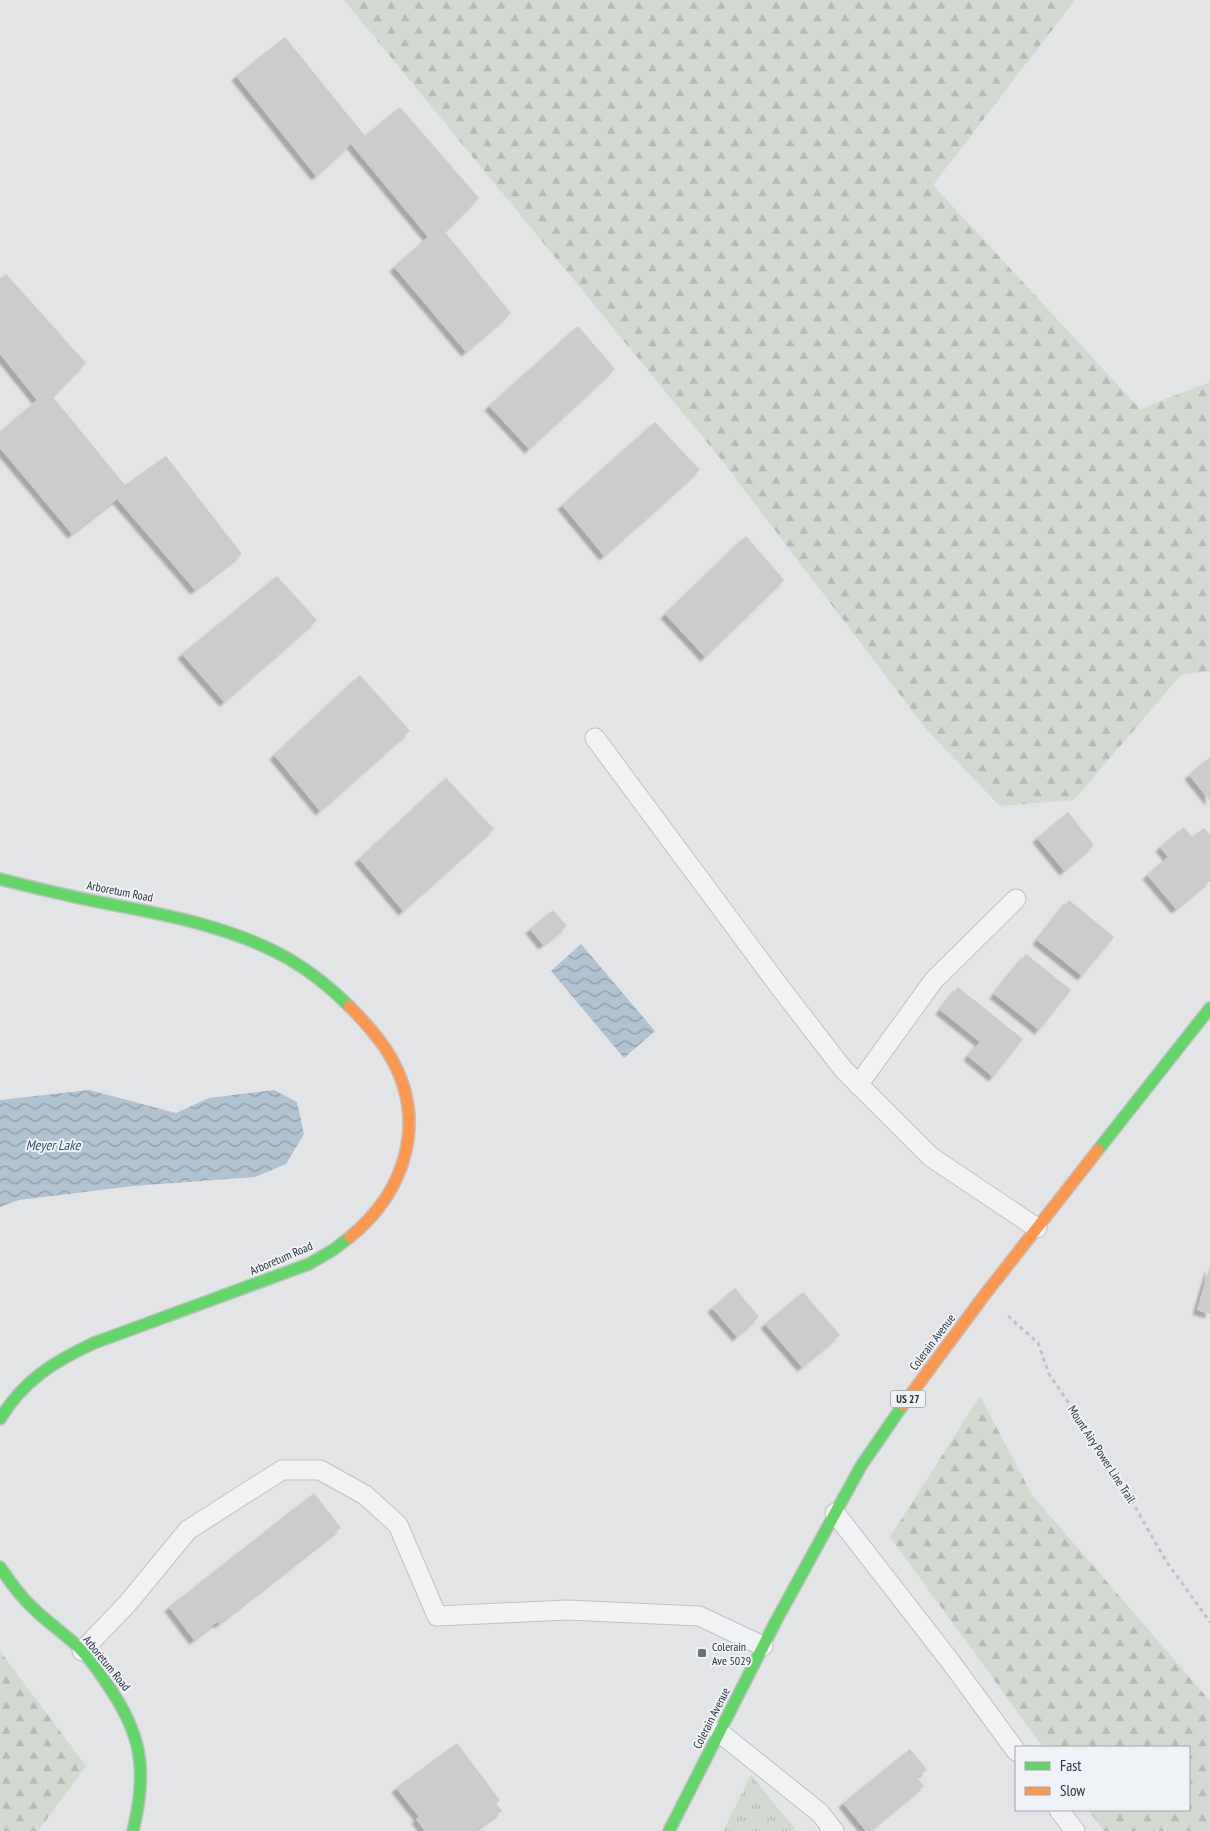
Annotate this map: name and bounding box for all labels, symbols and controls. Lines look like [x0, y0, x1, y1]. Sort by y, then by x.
street label: Arboretum Road [86, 877, 154, 905]
water label: Meyer Lake [26, 1136, 82, 1154]
street label: Arboretum Road [247, 1238, 315, 1278]
street label: Colerain Avenue [906, 1311, 958, 1373]
road number: US 27 [890, 1390, 926, 1408]
street label: Mount Airy Power Line Trail [1065, 1403, 1139, 1506]
street label: Arboretum Road [80, 1632, 134, 1694]
place label: Colerain Ave 5029 [712, 1639, 751, 1668]
marker: Colerain Ave 5029 [696, 1647, 708, 1659]
street label: Colerain Avenue [689, 1685, 733, 1751]
legend [1015, 1746, 1190, 1811]
text: Fast [1060, 1756, 1081, 1775]
text: Slow [1060, 1781, 1085, 1800]

